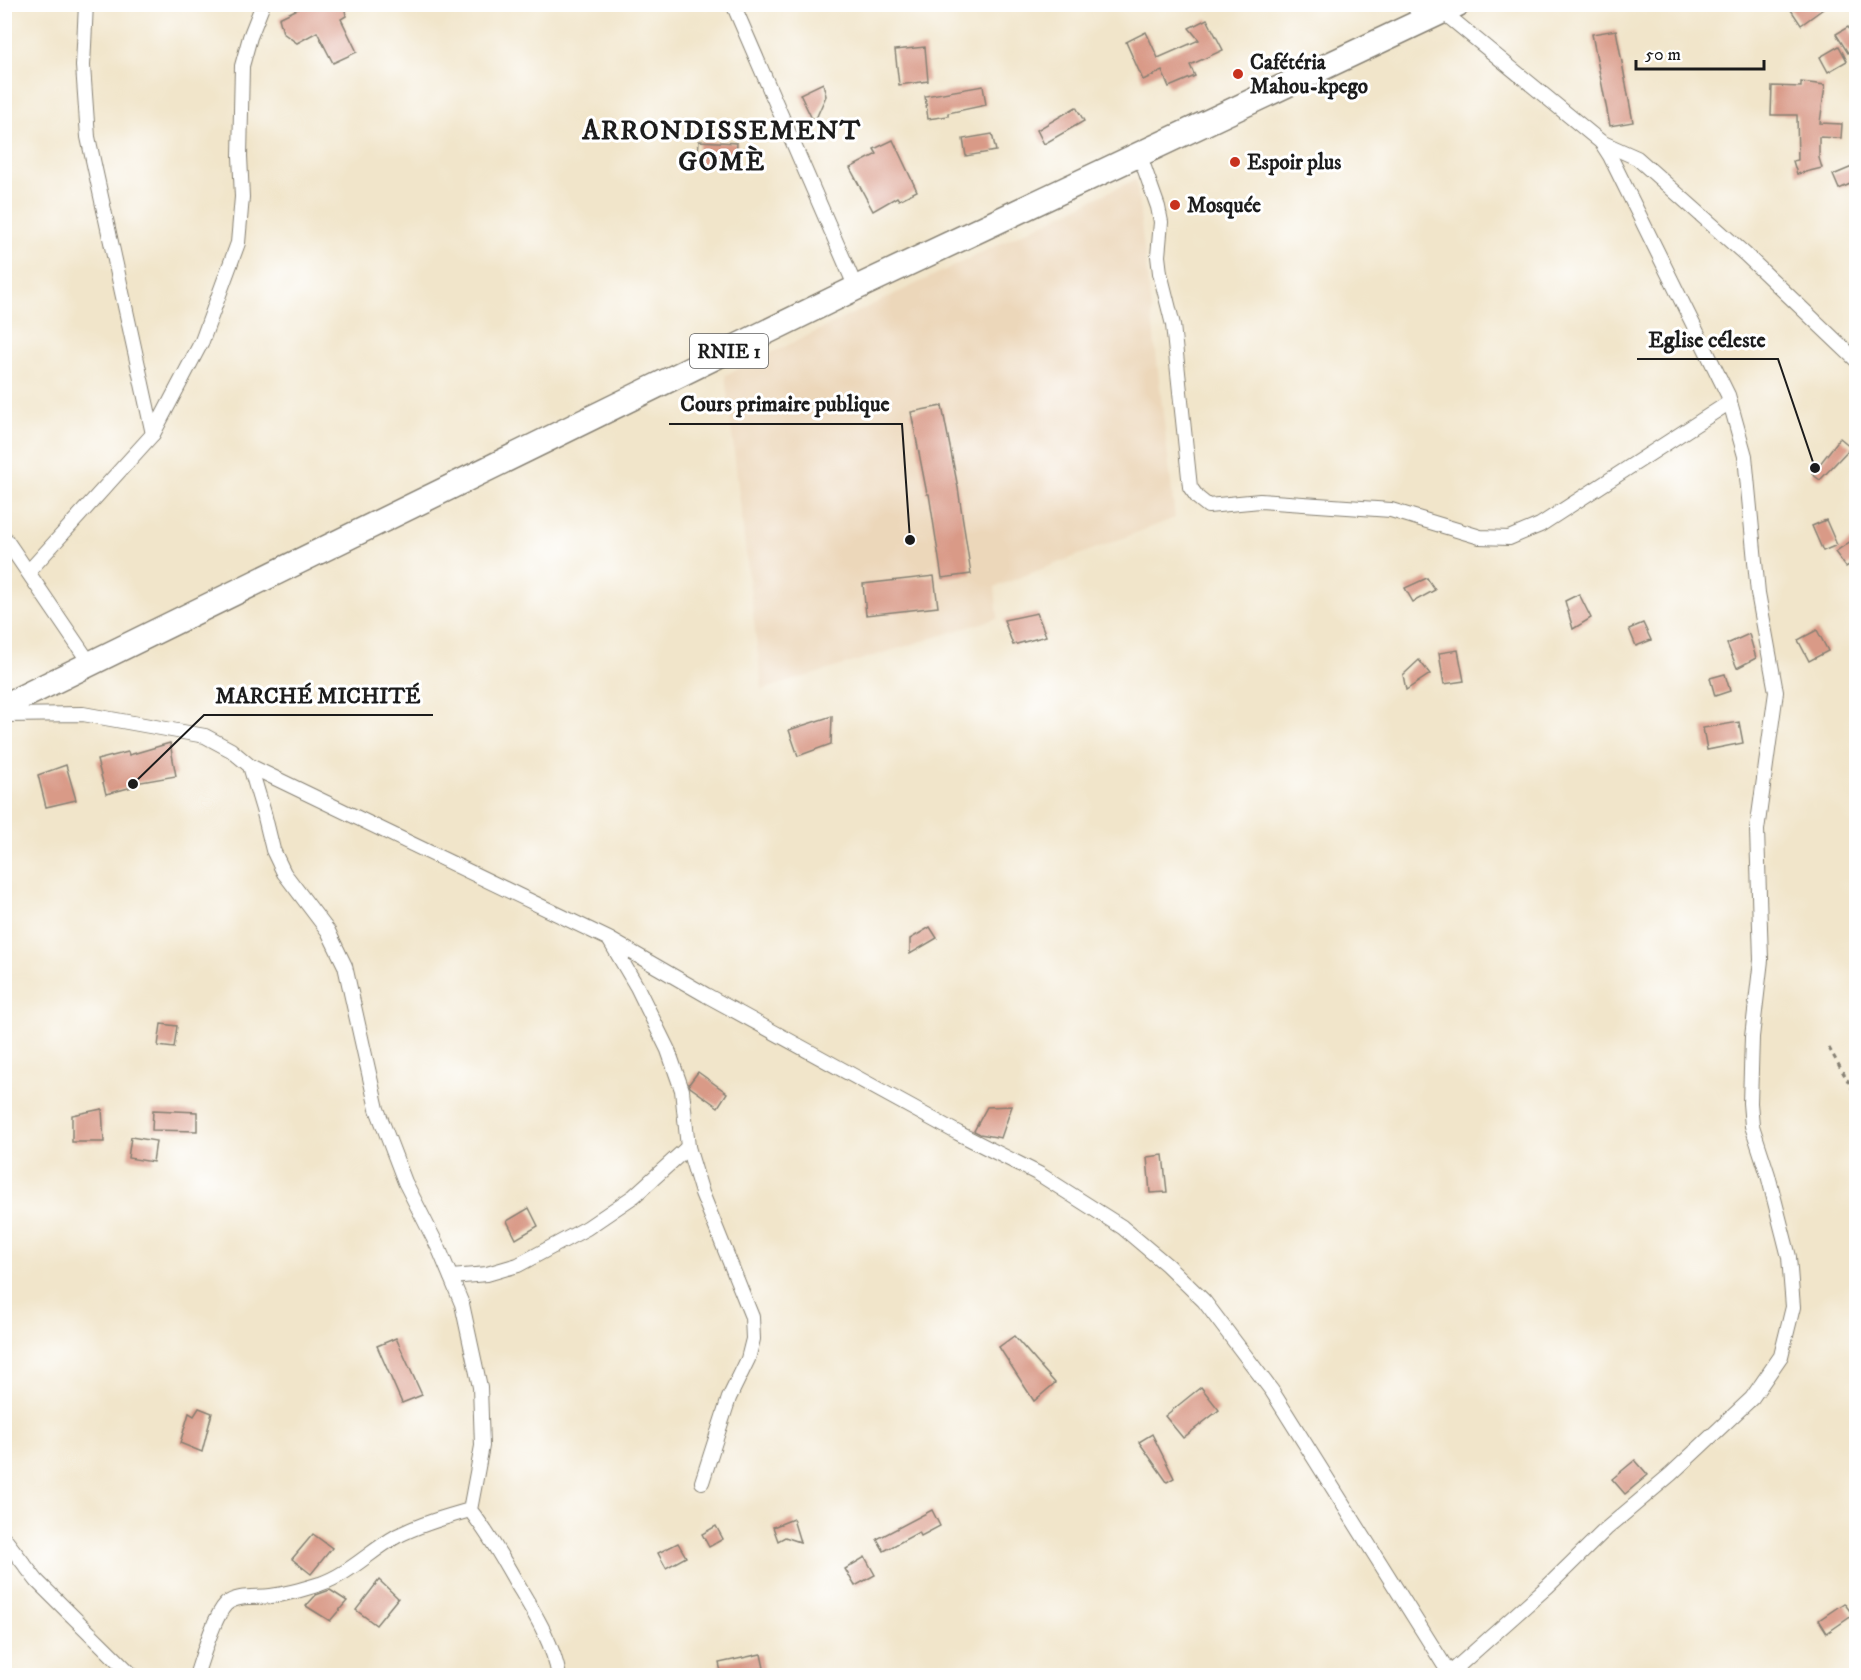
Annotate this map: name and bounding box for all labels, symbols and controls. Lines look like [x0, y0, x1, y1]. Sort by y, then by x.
scale bar [1636, 33, 1764, 71]
text: 50 m [1645, 44, 1681, 66]
place label: Cafétéria Mahou-kpego [1250, 50, 1368, 100]
marker: Cafétéria Mahou-kpego [1231, 67, 1245, 81]
district label: ARRONDISSEMENT GOMÈ [581, 114, 862, 179]
place label: Espoir plus [1247, 150, 1341, 176]
marker: Espoir plus [1228, 155, 1242, 169]
place label: Mosquée [1187, 193, 1261, 219]
marker: Mosquée [1168, 198, 1182, 212]
callout: Eglise céleste [1637, 319, 1778, 359]
text: Eglise céleste [1648, 327, 1766, 354]
road number: RNIE 1 [690, 334, 768, 368]
callout: Cours primaire publique [669, 384, 902, 424]
text: Cours primaire publique [680, 391, 890, 418]
callout: MARCHÉ MICHITÉ [204, 675, 433, 715]
text: MARCHÉ MICHITÉ [215, 682, 421, 710]

